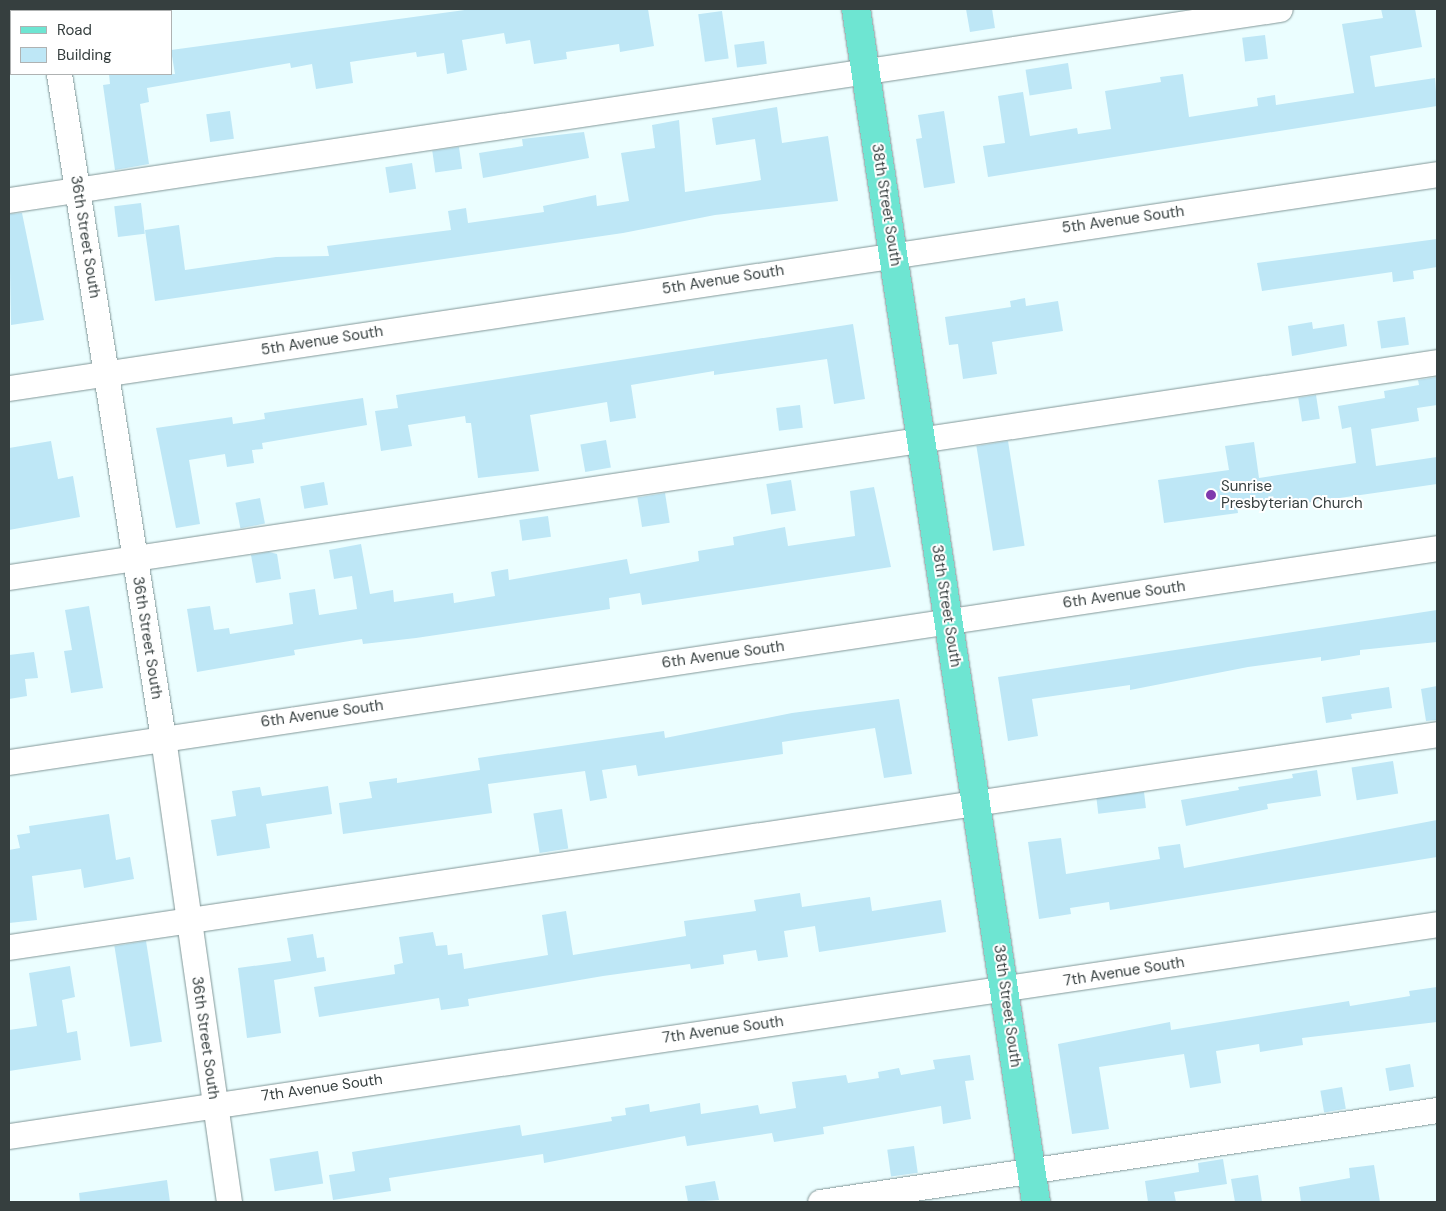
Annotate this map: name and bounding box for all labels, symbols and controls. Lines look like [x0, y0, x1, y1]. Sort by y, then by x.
legend [10, 10, 172, 75]
text: Road [57, 20, 92, 40]
text: Building [57, 45, 112, 65]
street label: 38th Street South [867, 143, 905, 267]
street label: 36th Street South [66, 174, 104, 300]
street label: 5th Avenue South [1061, 203, 1185, 237]
street label: 5th Avenue South [661, 261, 785, 299]
street label: 5th Avenue South [260, 322, 384, 360]
place label: Sunrise Presbyterian Church [1221, 477, 1363, 512]
marker: Sunrise Presbyterian Church [1205, 489, 1217, 501]
street label: 38th Street South [927, 544, 965, 668]
street label: 36th Street South [128, 575, 166, 701]
street label: 6th Avenue South [1062, 577, 1186, 613]
street label: 6th Avenue South [661, 637, 785, 673]
street label: 6th Avenue South [260, 696, 384, 732]
street label: 38th Street South [989, 944, 1025, 1068]
street label: 7th Avenue South [1062, 954, 1186, 990]
street label: 36th Street South [187, 975, 223, 1101]
street label: 7th Avenue South [661, 1013, 785, 1047]
street label: 7th Avenue South [260, 1071, 384, 1105]

